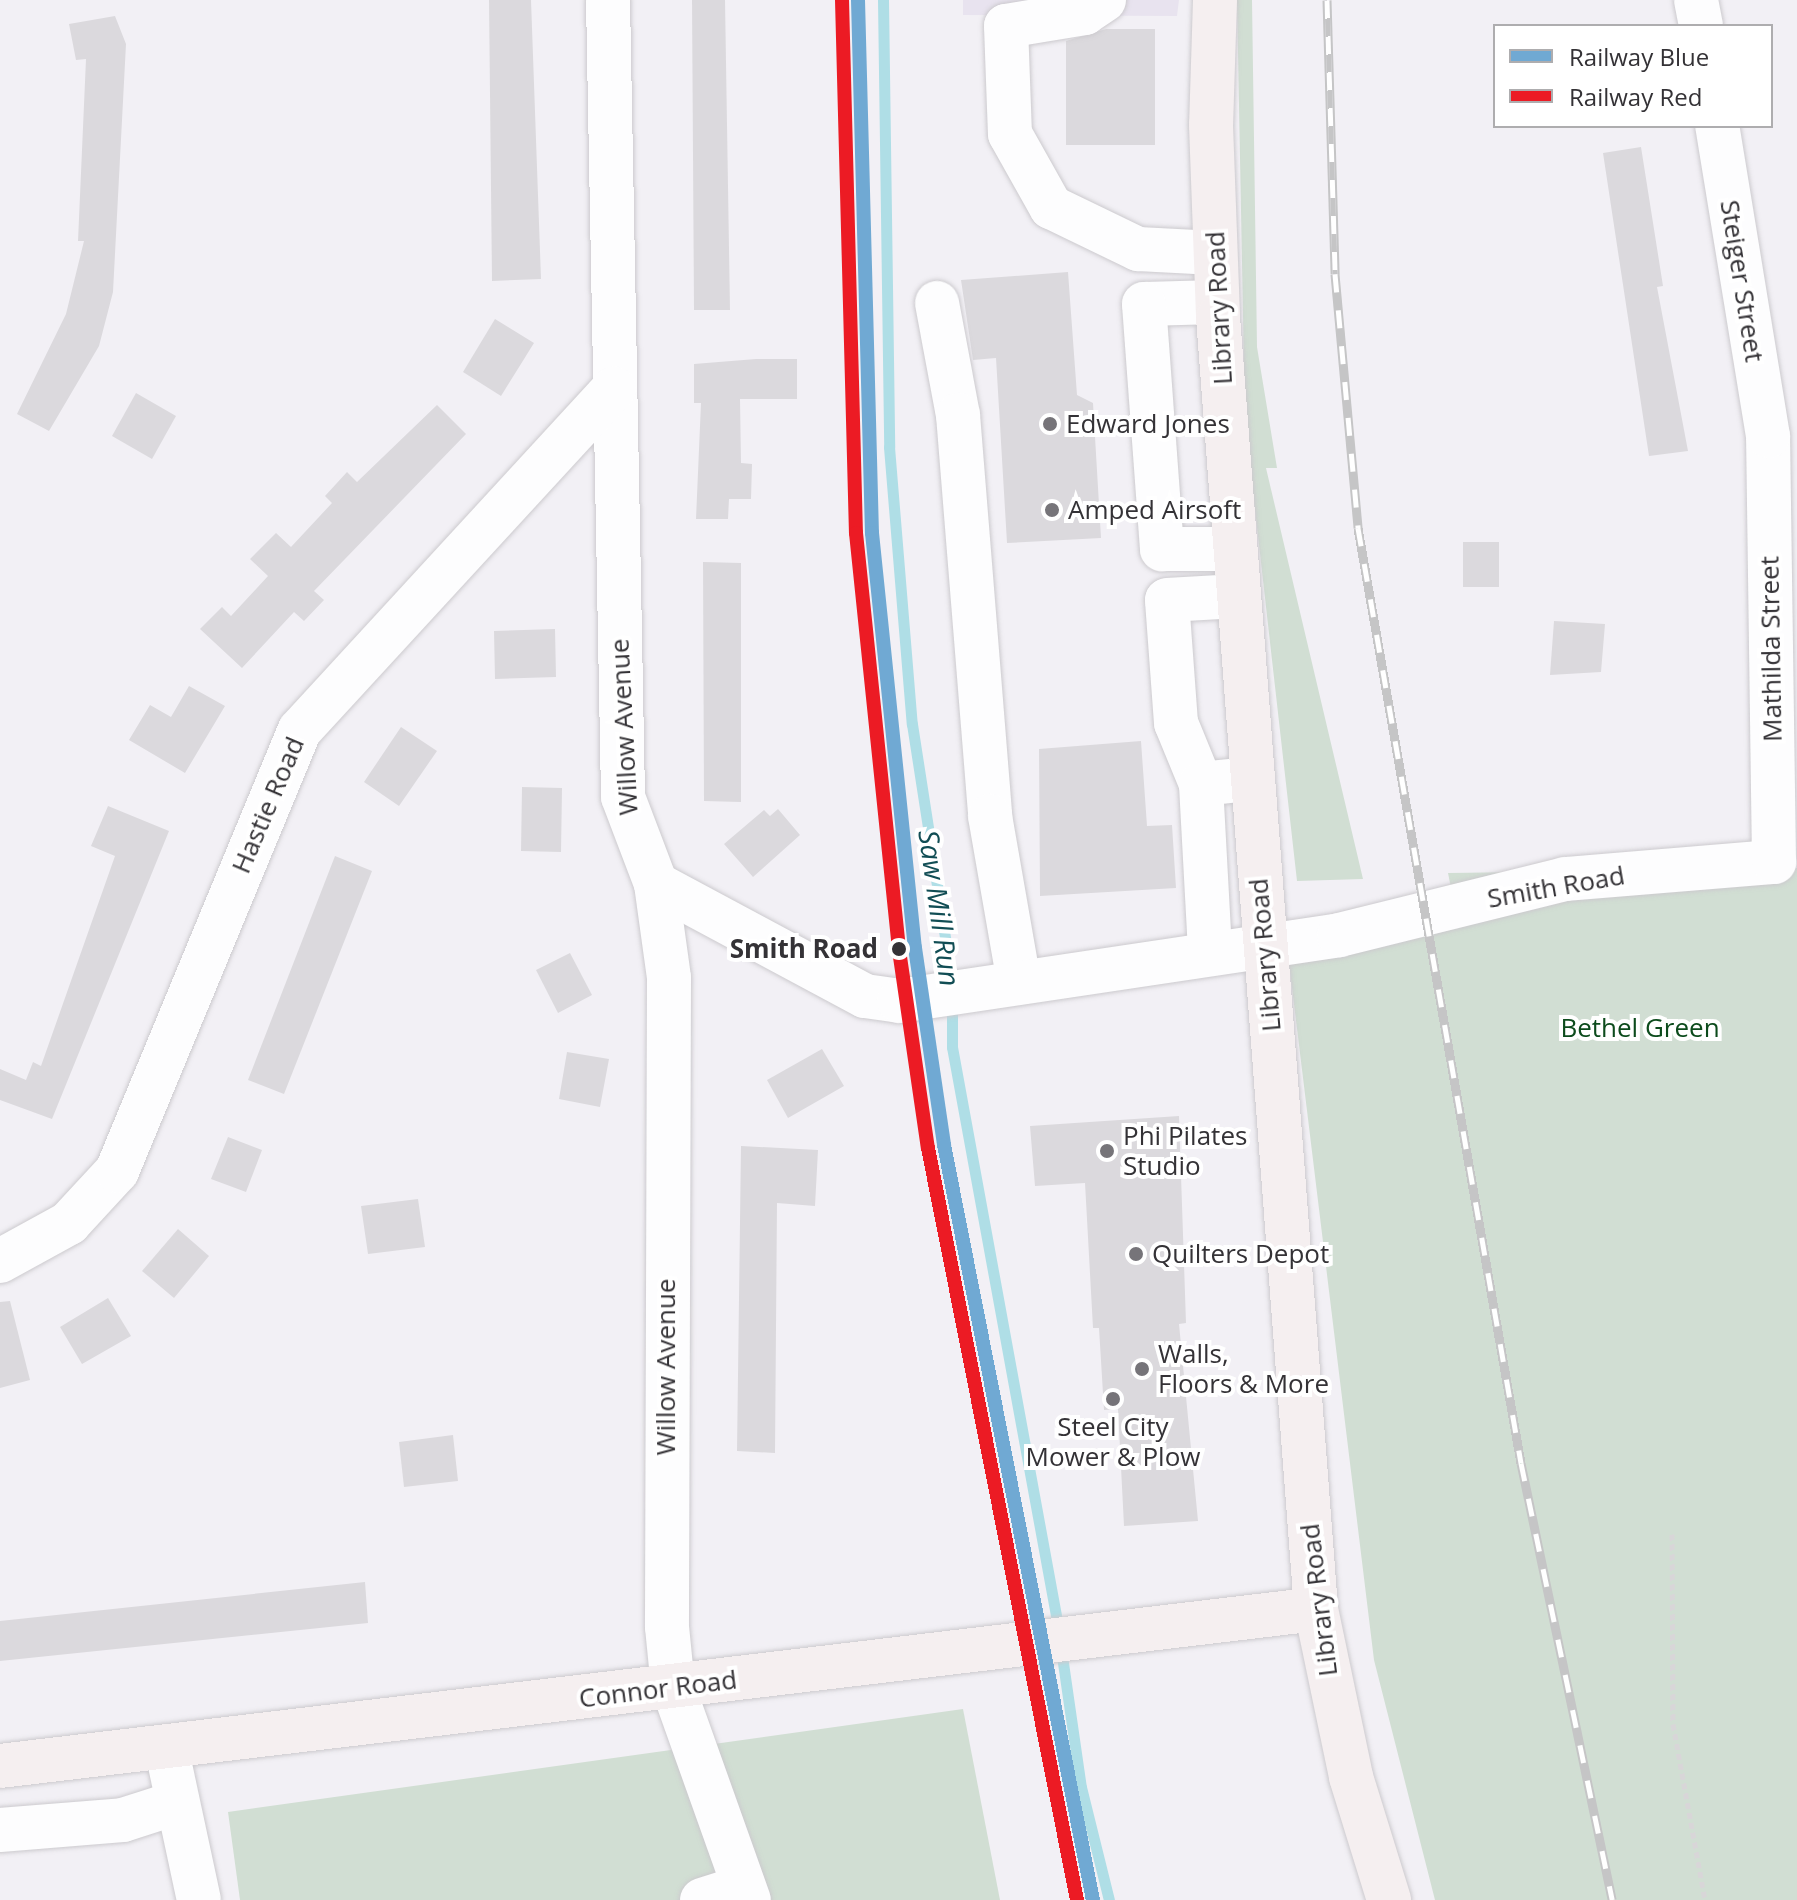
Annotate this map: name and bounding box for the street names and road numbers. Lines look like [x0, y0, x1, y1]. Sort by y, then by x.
street label: Steiger Street [1714, 198, 1770, 364]
street label: Library Road [1199, 231, 1239, 385]
street label: Mathilda Street [1754, 556, 1788, 742]
street label: Willow Avenue [604, 638, 644, 816]
street label: Hastie Road [225, 732, 311, 878]
street label: Smith Road [1485, 860, 1627, 914]
street label: Library Road [1243, 877, 1287, 1033]
street label: Willow Avenue [650, 1279, 682, 1455]
street label: Library Road [1294, 1522, 1344, 1678]
street label: Connor Road [577, 1664, 739, 1714]

